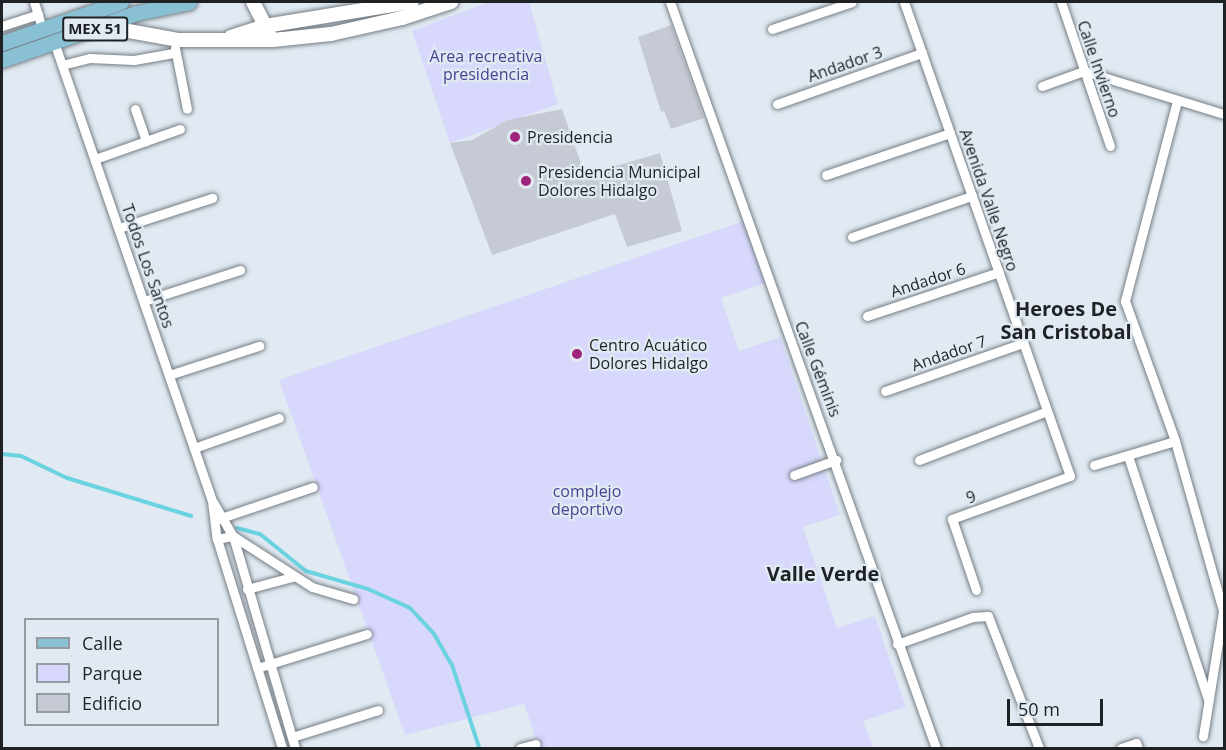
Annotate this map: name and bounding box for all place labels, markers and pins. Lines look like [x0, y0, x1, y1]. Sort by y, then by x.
place label: Presidencia [527, 127, 613, 147]
marker: Presidencia [508, 130, 522, 144]
place label: Presidencia Municipal Dolores Hidalgo [538, 162, 701, 200]
marker: Presidencia Municipal Dolores Hidalgo [519, 174, 533, 188]
place label: Centro Acuático Dolores Hidalgo [589, 335, 708, 373]
marker: Centro Acuático Dolores Hidalgo [570, 347, 584, 361]

